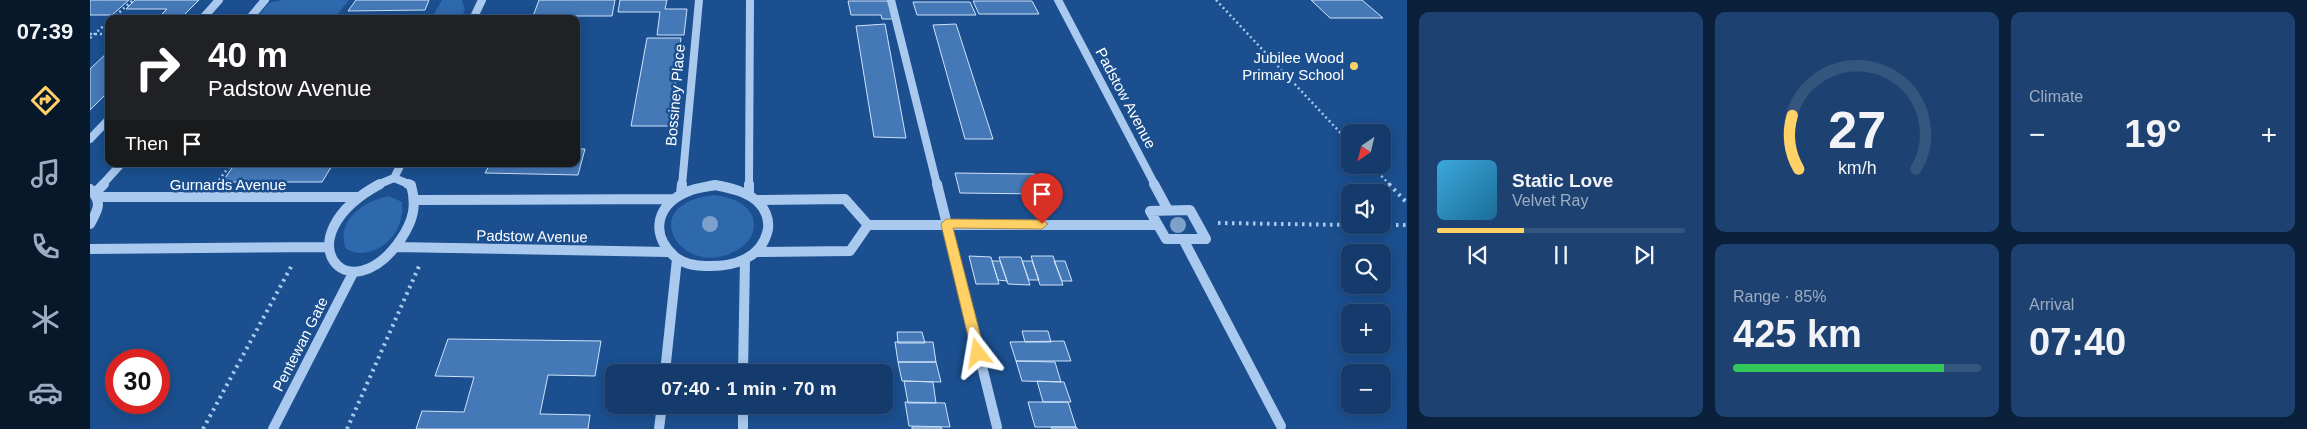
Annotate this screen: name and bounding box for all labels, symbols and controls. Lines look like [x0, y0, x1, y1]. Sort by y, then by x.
text: 07:39 [17, 19, 73, 44]
icon: right [125, 35, 190, 100]
text: 40 m [208, 35, 288, 74]
street label: Bossiney Place [662, 43, 688, 147]
street label: Padstow Avenue [1092, 45, 1160, 151]
place label: Jubilee Wood Primary School [1242, 49, 1344, 83]
marker: Jubilee Wood Primary School [1348, 60, 1360, 72]
text: Padstow Avenue [208, 76, 372, 101]
icon: directions [28, 83, 63, 118]
text: Climate [2029, 88, 2083, 105]
text: 27 [1828, 101, 1886, 159]
text: 19° [2124, 113, 2182, 155]
text: − [2029, 119, 2045, 150]
text: + [2261, 119, 2277, 150]
north arrow [1341, 124, 1391, 174]
map controls [1341, 124, 1391, 414]
icon: arrive [178, 130, 206, 158]
text: Then [125, 133, 168, 154]
icon: music [28, 156, 63, 191]
text: km/h [1838, 158, 1876, 178]
text: Static Love [1512, 170, 1613, 191]
pin [1021, 173, 1063, 224]
street label: Gurnards Avenue [170, 176, 286, 193]
icon: arrive [1028, 180, 1056, 208]
button: sound [1341, 184, 1391, 234]
text: Velvet Ray [1512, 192, 1588, 209]
street label: Padstow Avenue [476, 227, 588, 245]
icon: phone [28, 229, 63, 264]
icon: previous [1464, 241, 1492, 269]
icon: pause [1547, 241, 1575, 269]
icon: next [1630, 241, 1658, 269]
button: search [1341, 244, 1391, 294]
text: Range · 85% [1733, 288, 1826, 305]
street label: Pentewan Gate [269, 294, 331, 394]
text: Arrival [2029, 296, 2074, 313]
icon: climate [28, 302, 63, 337]
button: + [1341, 304, 1391, 354]
text: 425 km [1733, 313, 1862, 355]
text: 07:40 [2029, 321, 2126, 363]
position arrow [951, 326, 1003, 378]
speed limit sign: 30 [105, 349, 170, 414]
button: − [1341, 364, 1391, 414]
icon: car [28, 375, 63, 410]
text: 07:40 · 1 min · 70 m [661, 378, 837, 399]

